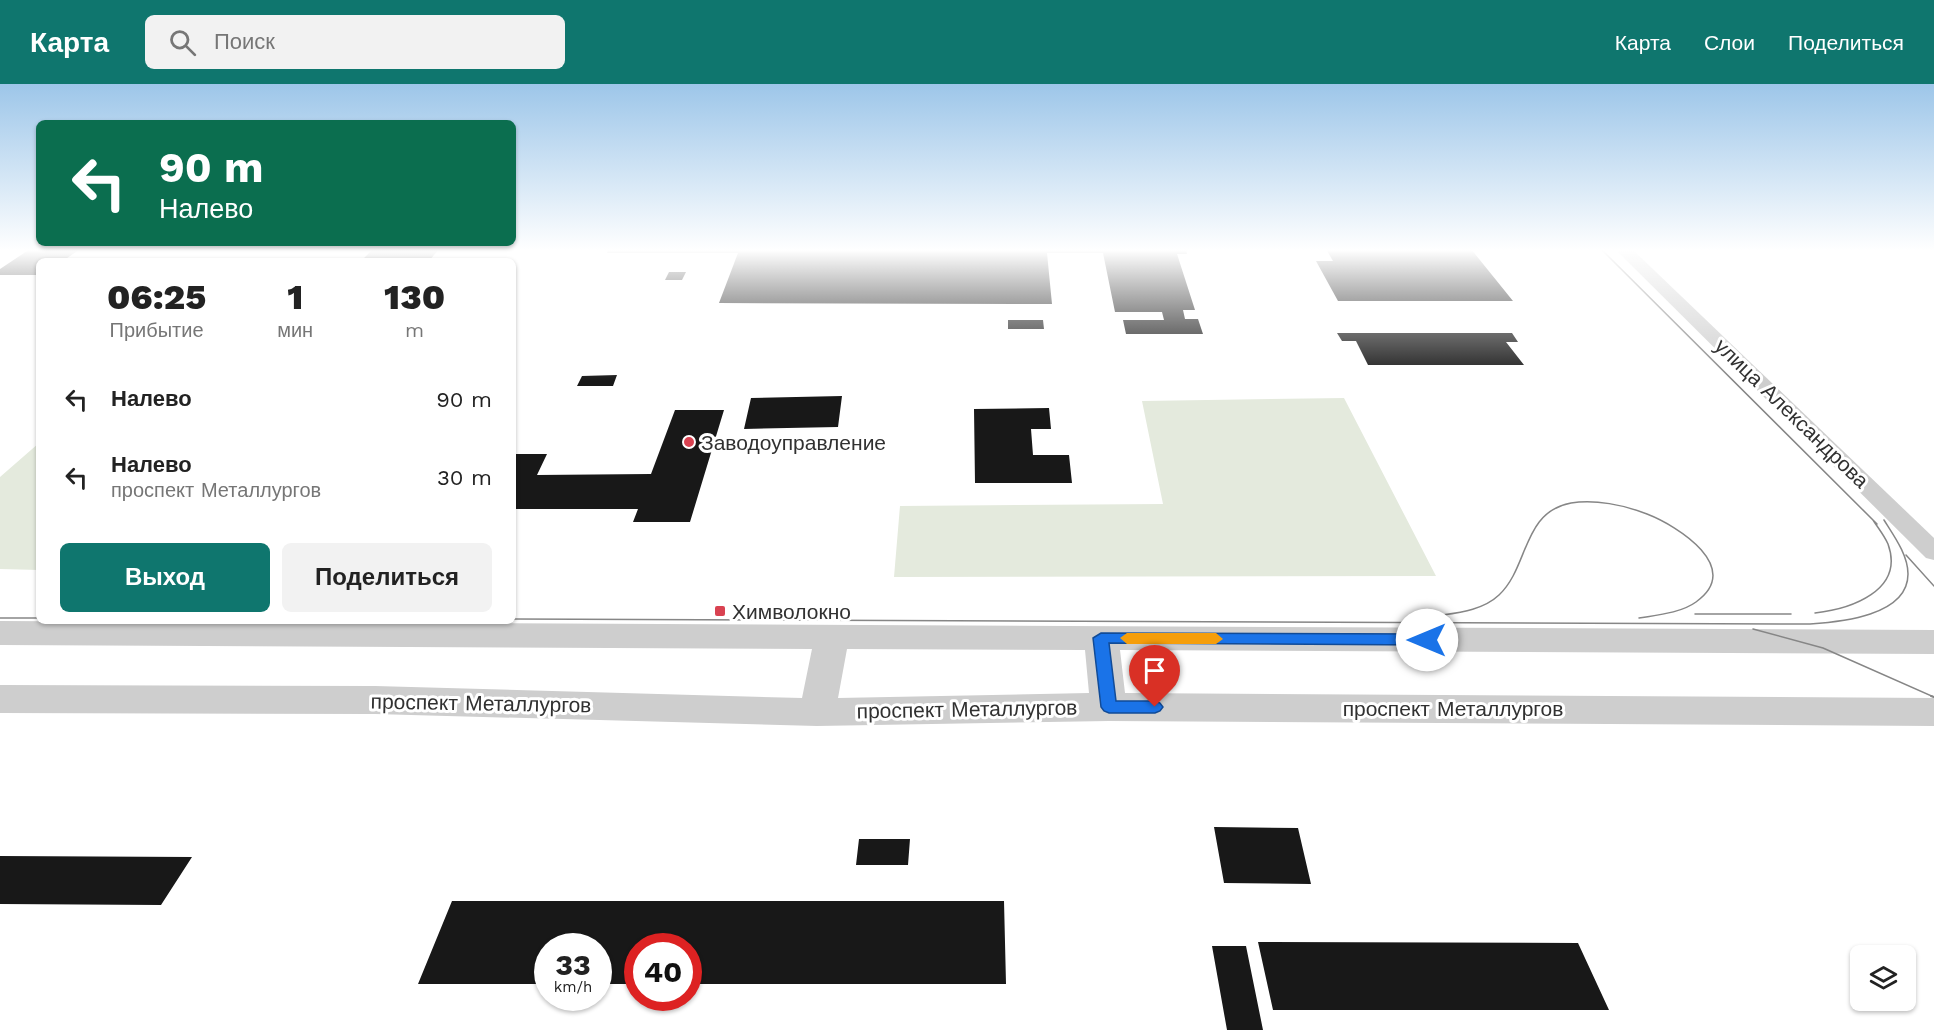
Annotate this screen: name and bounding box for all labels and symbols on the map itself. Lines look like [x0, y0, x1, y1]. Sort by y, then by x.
street label: улица Александрова [1710, 333, 1874, 493]
place label: Заводоуправление [701, 430, 886, 455]
marker: Заводоуправление [682, 435, 696, 449]
place label: Химволокно [732, 599, 851, 624]
marker: Химволокно [713, 604, 727, 618]
position arrow [1395, 608, 1459, 672]
pin [1129, 645, 1180, 707]
street label: проспект Металлургов [370, 689, 592, 717]
street label: проспект Металлургов [856, 695, 1078, 723]
street label: проспект Металлургов [1343, 696, 1563, 721]
speed limit sign: 40 [624, 933, 702, 1011]

